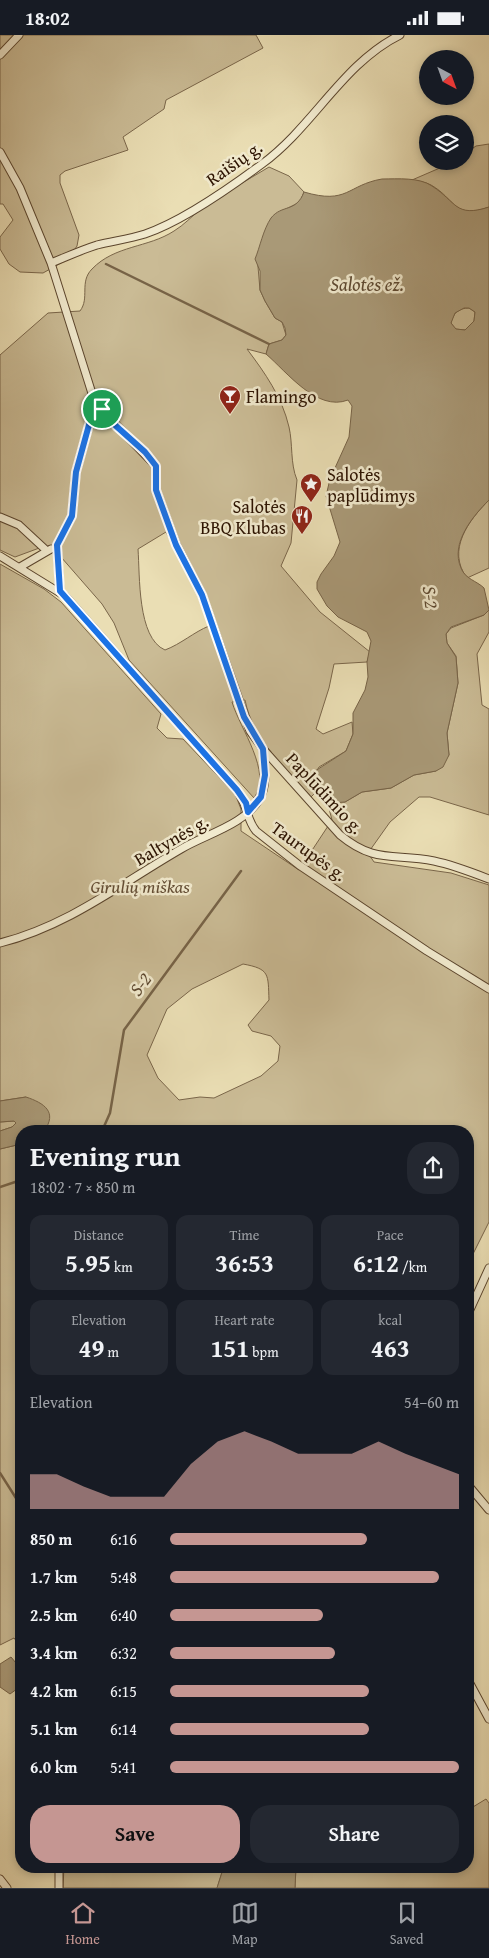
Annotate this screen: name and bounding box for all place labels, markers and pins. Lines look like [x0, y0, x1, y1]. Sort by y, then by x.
place label: Flamingo [246, 383, 316, 410]
bar icon: Flamingo [218, 384, 242, 415]
pin [81, 388, 123, 430]
place label: Salotės paplūdimys [327, 461, 415, 509]
place icon: Salotės paplūdimys [299, 472, 323, 503]
place label: Salotės BBQ Klubas [200, 493, 286, 541]
restaurant icon: Salotės BBQ Klubas [290, 504, 314, 535]

